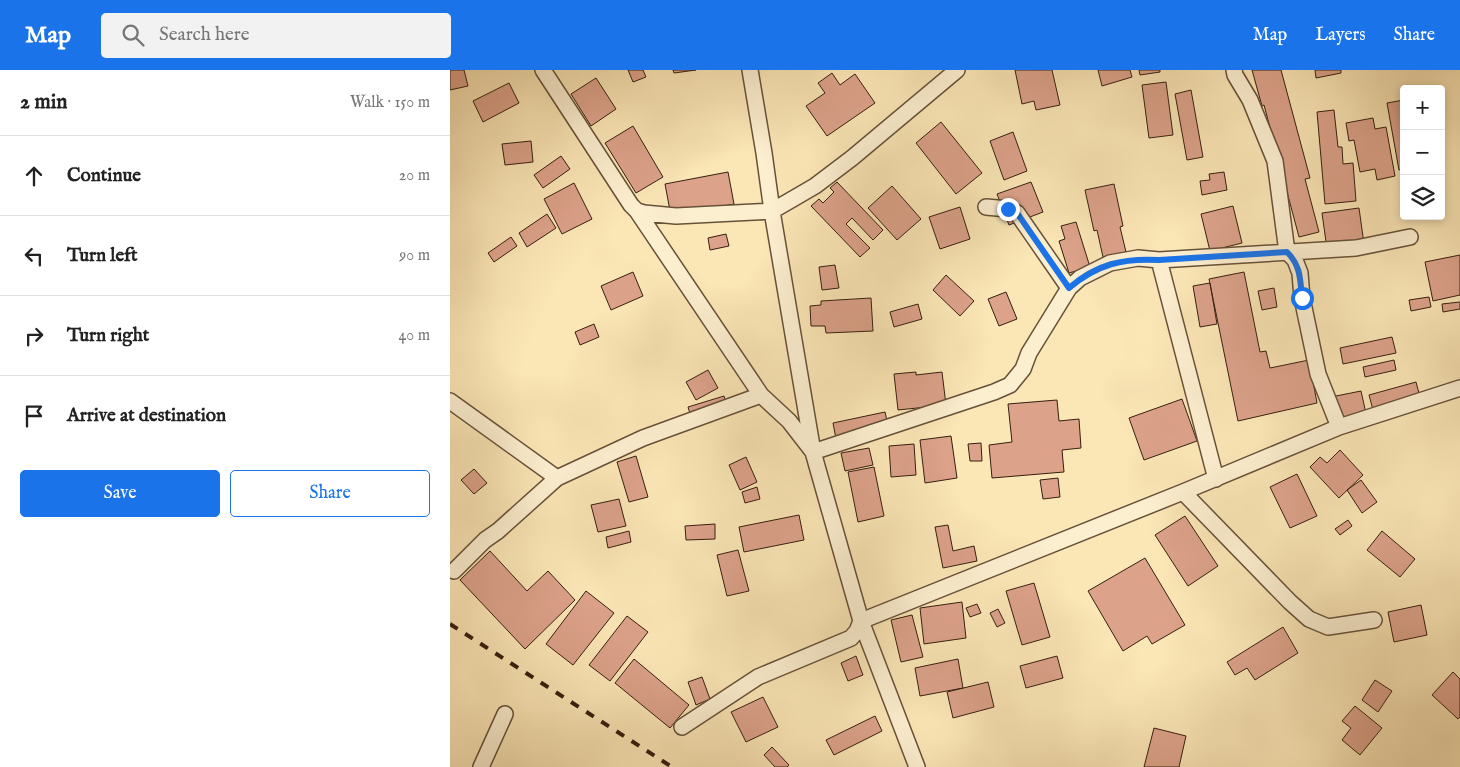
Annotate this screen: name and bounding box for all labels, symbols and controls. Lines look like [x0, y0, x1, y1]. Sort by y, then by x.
search box [101, 13, 451, 58]
text: Map [25, 20, 71, 51]
icon: search [119, 21, 147, 49]
text: Search here [159, 23, 250, 47]
text: Map [1253, 24, 1287, 47]
text: Layers [1315, 24, 1366, 47]
text: Share [1394, 24, 1435, 47]
map controls [1400, 85, 1445, 220]
button: + [1400, 85, 1445, 130]
text: 2 min [20, 89, 67, 116]
text: Walk · 150 m [350, 93, 430, 113]
button: − [1400, 130, 1445, 175]
icon: ahead [20, 162, 48, 190]
text: Continue [67, 164, 141, 188]
text: 20 m [399, 166, 430, 186]
button: layers [1400, 175, 1445, 220]
route end [997, 198, 1020, 221]
icon: left [20, 242, 48, 270]
text: Turn left [67, 244, 138, 268]
text: 90 m [399, 246, 430, 266]
route start [1291, 287, 1314, 310]
icon: right [20, 322, 48, 350]
text: Turn right [67, 324, 149, 348]
text: 40 m [398, 326, 430, 346]
icon: arrive [20, 402, 48, 430]
text: Arrive at destination [67, 404, 226, 428]
button: Save [20, 470, 220, 517]
button: Share [230, 470, 430, 517]

